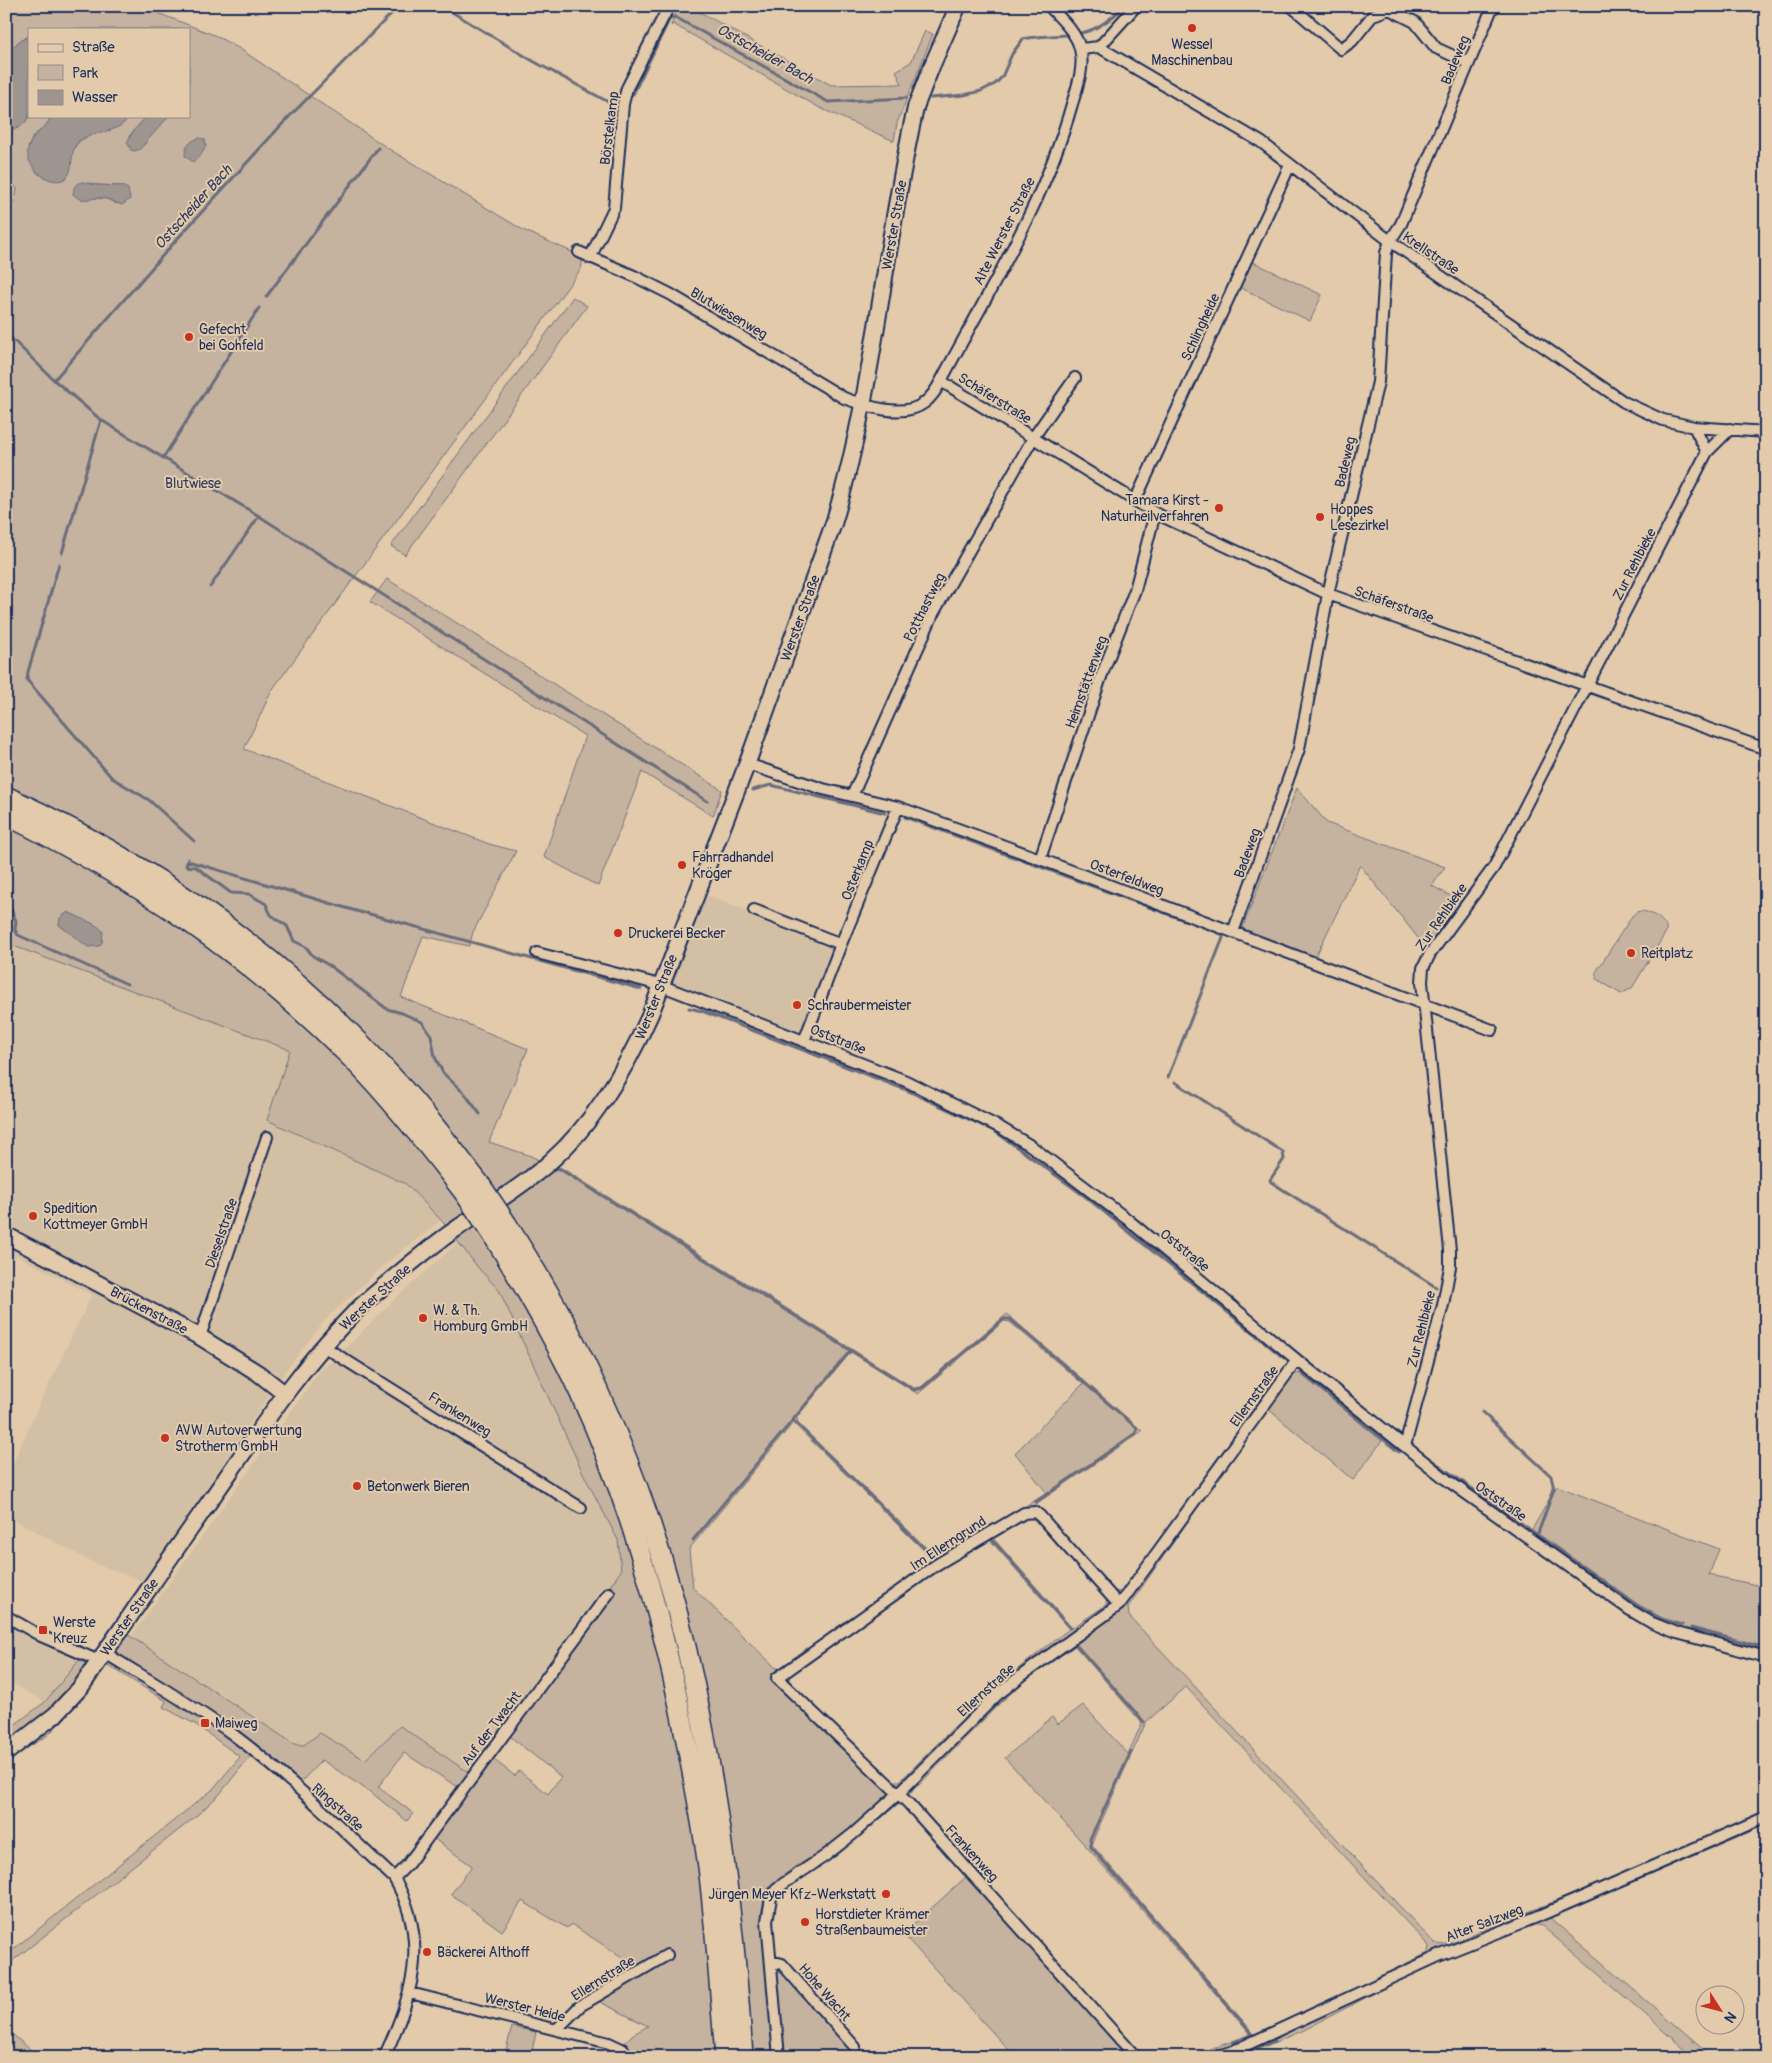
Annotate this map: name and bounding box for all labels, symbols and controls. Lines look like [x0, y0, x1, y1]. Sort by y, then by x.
water label: Ostscheider Bach [713, 20, 817, 89]
marker: Wessel Maschinenbau [1186, 22, 1198, 34]
legend [28, 28, 190, 118]
street label: Badeweg [1438, 33, 1473, 87]
place label: Wessel Maschinenbau [1151, 36, 1233, 69]
text: Straße [72, 38, 115, 57]
text: Park [72, 64, 99, 83]
text: Wasser [72, 88, 119, 107]
street label: Börstelkamp [597, 90, 622, 166]
water label: Ostscheider Bach [150, 160, 237, 254]
street label: Alte Werster Straße [970, 174, 1039, 288]
street label: Werster Straße [878, 179, 911, 271]
street label: Krellstraße [1399, 228, 1462, 279]
street label: Blutwiesenweg [687, 284, 770, 343]
street label: Schlingheide [1177, 291, 1224, 364]
place label: Gefecht bei Gohfeld [199, 321, 264, 354]
marker: Gefecht bei Gohfeld [183, 331, 195, 343]
street label: Schäferstraße [955, 369, 1035, 428]
street label: Badeweg [1331, 435, 1360, 489]
park label: Blutwiese [165, 475, 221, 492]
place label: Tamara Kirst - Naturheilverfahren [1101, 492, 1209, 525]
place label: Hoppes Lesezirkel [1330, 501, 1389, 534]
marker: Tamara Kirst - Naturheilverfahren [1213, 502, 1225, 514]
marker: Hoppes Lesezirkel [1314, 511, 1326, 523]
street label: Zur Rehlbieke [1609, 525, 1660, 603]
street label: Potthastweg [900, 570, 949, 644]
street label: Werster Straße [777, 573, 824, 664]
street label: Schäferstraße [1352, 582, 1436, 627]
street label: Heimstättenweg [1062, 634, 1111, 731]
street label: Badeweg [1231, 826, 1264, 880]
street label: Osterkamp [838, 837, 877, 903]
place label: Fahrradhandel Kröger [692, 849, 774, 882]
street label: Osterfeldweg [1087, 856, 1166, 899]
marker: Fahrradhandel Kröger [676, 859, 688, 871]
street label: Zur Rehlbieke [1412, 880, 1471, 954]
place label: Druckerei Becker [628, 925, 726, 942]
marker: Druckerei Becker [612, 927, 624, 939]
place label: Reitplatz [1641, 945, 1693, 962]
marker: Reitplatz [1625, 947, 1637, 959]
street label: Werster Straße [632, 952, 681, 1042]
place label: Schraubermeister [807, 997, 912, 1014]
marker: Schraubermeister [791, 999, 803, 1011]
street label: Oststraße [807, 1021, 868, 1058]
street label: Dieselstraße [202, 1196, 241, 1270]
place label: Spedition Kottmeyer GmbH [43, 1200, 148, 1233]
marker: Spedition Kottmeyer GmbH [27, 1210, 39, 1222]
street label: Oststraße [1157, 1225, 1213, 1276]
street label: Werster Straße [336, 1261, 415, 1334]
street label: Brückenstraße [107, 1283, 191, 1338]
street label: Zur Rehlbieke [1404, 1289, 1439, 1369]
place label: W. & Th. Homburg GmbH [433, 1302, 528, 1335]
marker: W. & Th. Homburg GmbH [417, 1312, 429, 1324]
street label: Ellernstraße [1227, 1362, 1282, 1430]
street label: Frankenweg [425, 1388, 494, 1441]
place label: AVW Autoverwertung Strotherm GmbH [175, 1422, 302, 1455]
marker: AVW Autoverwertung Strotherm GmbH [159, 1432, 171, 1444]
place label: Betonwerk Bieren [367, 1478, 470, 1495]
street label: Oststraße [1472, 1478, 1530, 1525]
marker: Betonwerk Bieren [351, 1480, 363, 1492]
street label: Im Ellerngrund [907, 1513, 990, 1574]
street label: Werster Straße [96, 1575, 162, 1659]
place label: Werste Kreuz [53, 1614, 96, 1647]
marker: Werste Kreuz [37, 1624, 49, 1636]
street label: Ellernstraße [954, 1660, 1019, 1721]
street label: Auf der Twacht [458, 1687, 525, 1769]
place label: Maiweg [215, 1715, 257, 1732]
marker: Maiweg [199, 1717, 211, 1729]
street label: Ringstraße [308, 1780, 367, 1835]
street label: Frankenweg [941, 1821, 1002, 1885]
place label: Jürgen Meyer Kfz-Werkstatt [708, 1886, 876, 1903]
marker: Jürgen Meyer Kfz-Werkstatt [880, 1888, 892, 1900]
street label: Alter Salzweg [1443, 1901, 1525, 1946]
place label: Horstdieter Krämer Straßenbaumeister [815, 1906, 930, 1939]
marker: Horstdieter Krämer Straßenbaumeister [799, 1916, 811, 1928]
place label: Bäckerei Althoff [437, 1944, 530, 1961]
marker: Bäckerei Althoff [421, 1946, 433, 1958]
street label: Ellernstraße [568, 1952, 638, 2005]
street label: Hohe Wacht [795, 1960, 854, 2025]
north arrow [1694, 1986, 1744, 2036]
street label: Werster Heide [483, 1989, 567, 2026]
text: N [1720, 2009, 1740, 2026]

